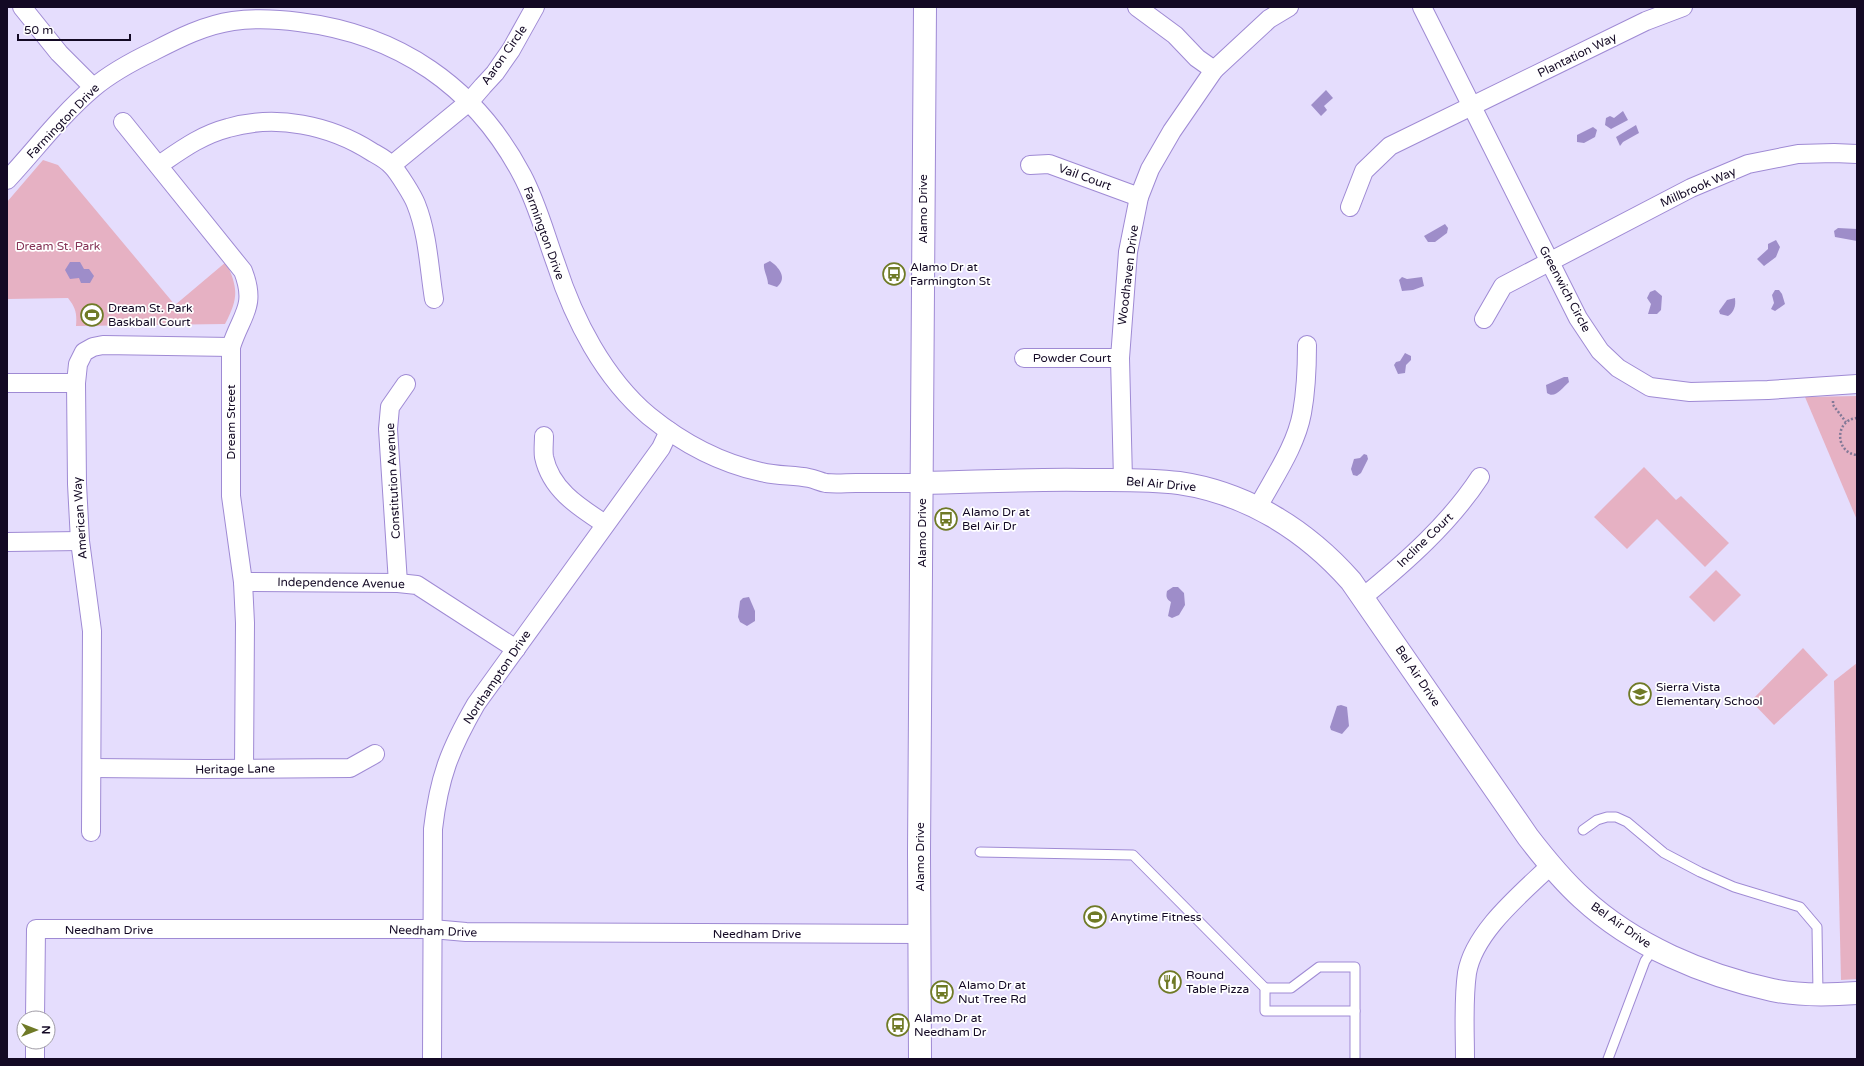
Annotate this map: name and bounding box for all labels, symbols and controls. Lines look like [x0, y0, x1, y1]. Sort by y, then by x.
scale bar [18, 16, 130, 42]
street label: Aaron Circle [478, 22, 530, 88]
text: 50 m [24, 23, 53, 37]
street label: Plantation Way [1535, 30, 1619, 80]
street label: Farmington Drive [24, 81, 102, 161]
street label: Vail Court [1057, 161, 1114, 193]
street label: Millbrook Way [1658, 164, 1739, 210]
street label: Alamo Drive [916, 174, 930, 244]
street label: Farmington Drive [521, 184, 567, 282]
street label: Woodhaven Drive [1115, 224, 1141, 326]
park label: Dream St. Park [16, 239, 101, 253]
street label: Greenwich Circle [1536, 244, 1594, 335]
place label: Alamo Dr at Farmington St [910, 260, 991, 288]
bus stop icon: Alamo Dr at Farmington St [881, 261, 907, 287]
place label: Dream St. Park Baskball Court [108, 301, 193, 329]
sports icon: Dream St. Park Baskball Court [79, 302, 105, 328]
street label: Powder Court [1033, 351, 1112, 365]
street label: Dream Street [224, 384, 238, 460]
street label: Constitution Avenue [383, 422, 403, 539]
street label: Bel Air Drive [1125, 474, 1197, 494]
street label: American Way [70, 476, 90, 560]
street label: Alamo Drive [915, 498, 929, 568]
place label: Alamo Dr at Bel Air Dr [962, 505, 1030, 533]
bus stop icon: Alamo Dr at Bel Air Dr [933, 506, 959, 532]
street label: Incline Court [1394, 510, 1456, 570]
street label: Independence Avenue [277, 575, 405, 591]
street label: Northampton Drive [460, 627, 534, 727]
street label: Bel Air Drive [1393, 643, 1444, 709]
place label: Sierra Vista Elementary School [1656, 680, 1763, 708]
school or university icon: Sierra Vista Elementary School [1627, 681, 1653, 707]
street label: Heritage Lane [195, 761, 275, 777]
street label: Alamo Drive [913, 822, 927, 892]
street label: Bel Air Drive [1588, 899, 1654, 951]
sports icon: Anytime Fitness [1082, 904, 1108, 930]
place label: Anytime Fitness [1110, 910, 1202, 924]
street label: Needham Drive [389, 922, 478, 940]
street label: Needham Drive [65, 923, 153, 937]
street label: Needham Drive [713, 927, 801, 941]
place label: Round Table Pizza [1186, 968, 1249, 996]
restaurant icon: Round Table Pizza [1157, 969, 1183, 995]
place label: Alamo Dr at Nut Tree Rd [958, 978, 1026, 1006]
bus stop icon: Alamo Dr at Nut Tree Rd [929, 979, 955, 1005]
north arrow [16, 1010, 56, 1050]
place label: Alamo Dr at Needham Dr [914, 1011, 987, 1039]
bus stop icon: Alamo Dr at Needham Dr [885, 1012, 911, 1038]
text: N [39, 1026, 52, 1034]

